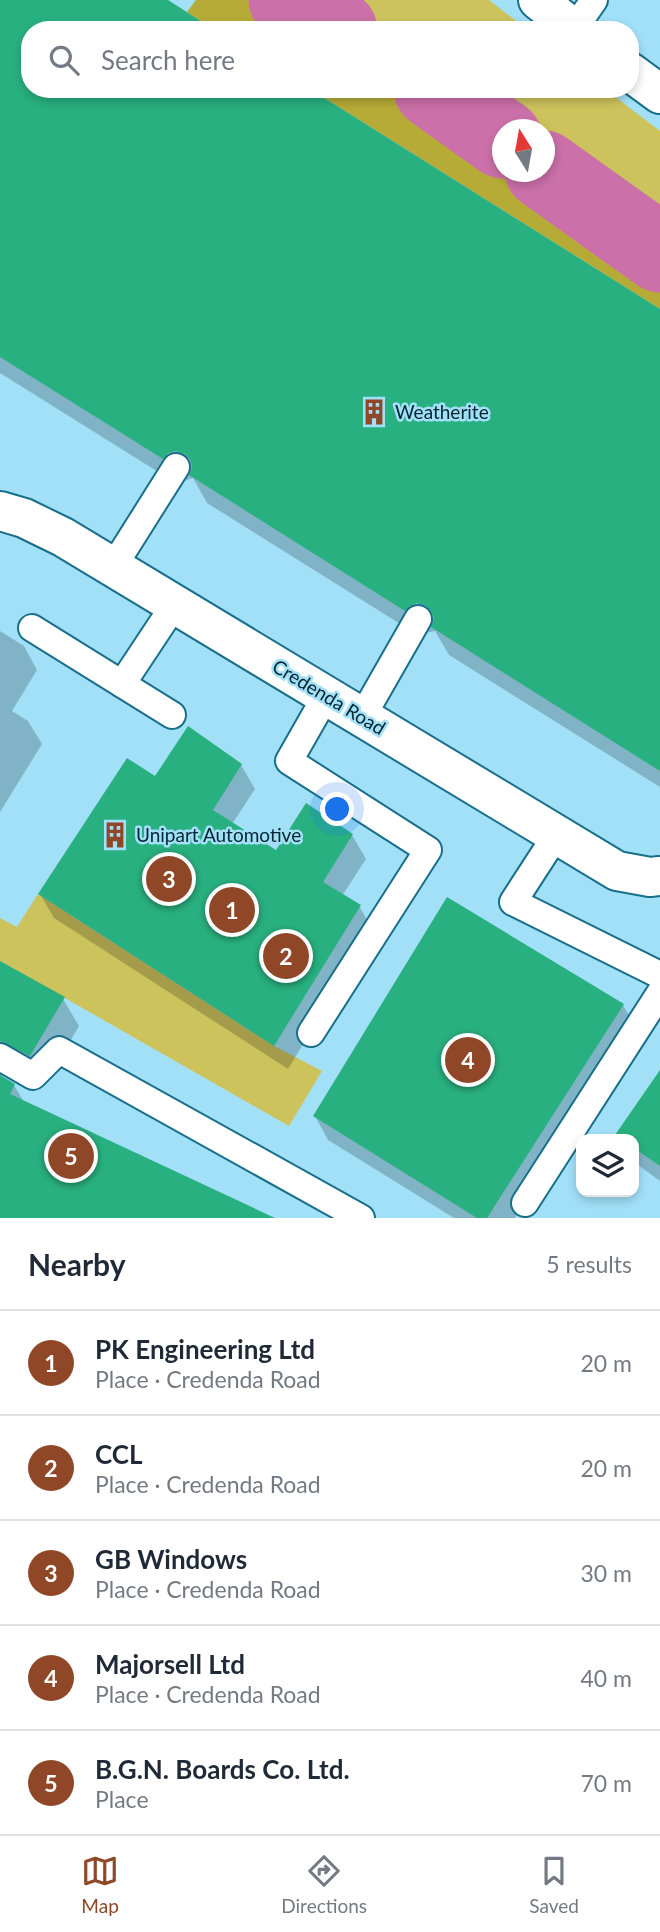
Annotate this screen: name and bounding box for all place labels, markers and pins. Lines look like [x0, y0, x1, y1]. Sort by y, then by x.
building icon: Weatherite [359, 397, 389, 427]
place label: Weatherite [395, 400, 489, 423]
building icon: Unipart Automotive [100, 820, 130, 850]
place label: Unipart Automotive [136, 823, 301, 846]
pin: 3 [146, 853, 192, 905]
pin: 1 [209, 884, 255, 936]
pin: 2 [263, 930, 309, 982]
pin: 4 [445, 1034, 491, 1086]
pin: 5 [48, 1130, 94, 1182]

